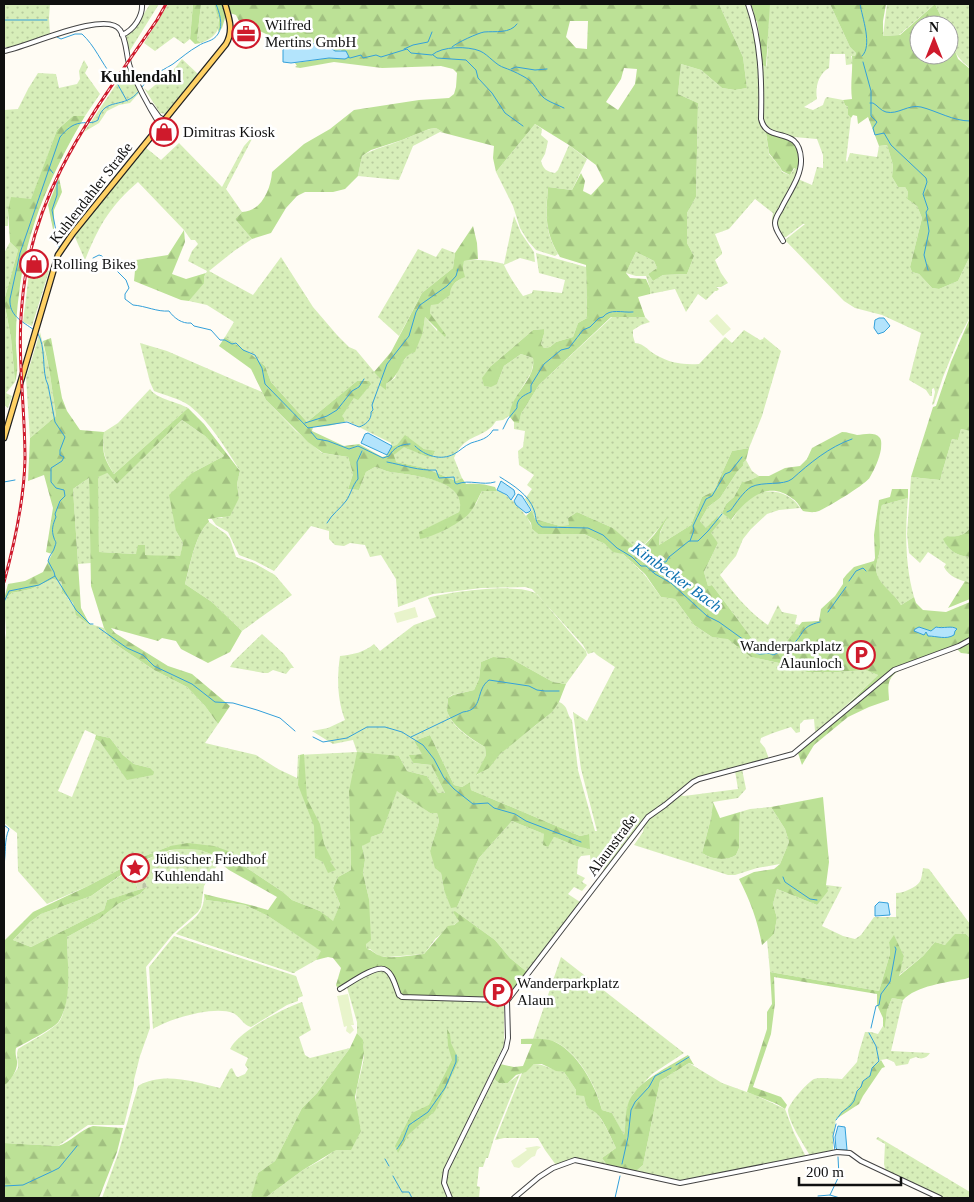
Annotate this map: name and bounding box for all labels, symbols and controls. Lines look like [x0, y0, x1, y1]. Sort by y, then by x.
north arrow [909, 15, 959, 65]
place label: Wilfred Mertins GmbH [265, 17, 356, 50]
office icon: Wilfred Mertins GmbH [231, 19, 261, 49]
text: N [929, 20, 939, 35]
district label: Kuhlendahl [101, 68, 182, 85]
shop icon: Dimitras Kiosk [149, 117, 179, 147]
place label: Dimitras Kiosk [183, 124, 276, 140]
street label: Kuhlendahler Straße [47, 139, 136, 247]
shop icon: Rolling Bikes [19, 249, 49, 279]
place label: Rolling Bikes [53, 256, 136, 272]
water label: Kimbecker Bach [628, 538, 725, 615]
place label: Wanderparkplatz Alaunloch [740, 638, 842, 671]
parking icon: Wanderparkplatz Alaunloch [846, 640, 876, 670]
street label: Alaunstraße [584, 811, 640, 879]
place label: Jüdischer Friedhof Kuhlendahl [154, 851, 266, 884]
place icon: Jüdischer Friedhof Kuhlendahl [120, 853, 150, 883]
place label: Wanderparkplatz Alaun [517, 975, 619, 1008]
parking icon: Wanderparkplatz Alaun [483, 977, 513, 1007]
scale bar [799, 1154, 902, 1186]
text: 200 m [806, 1164, 844, 1180]

